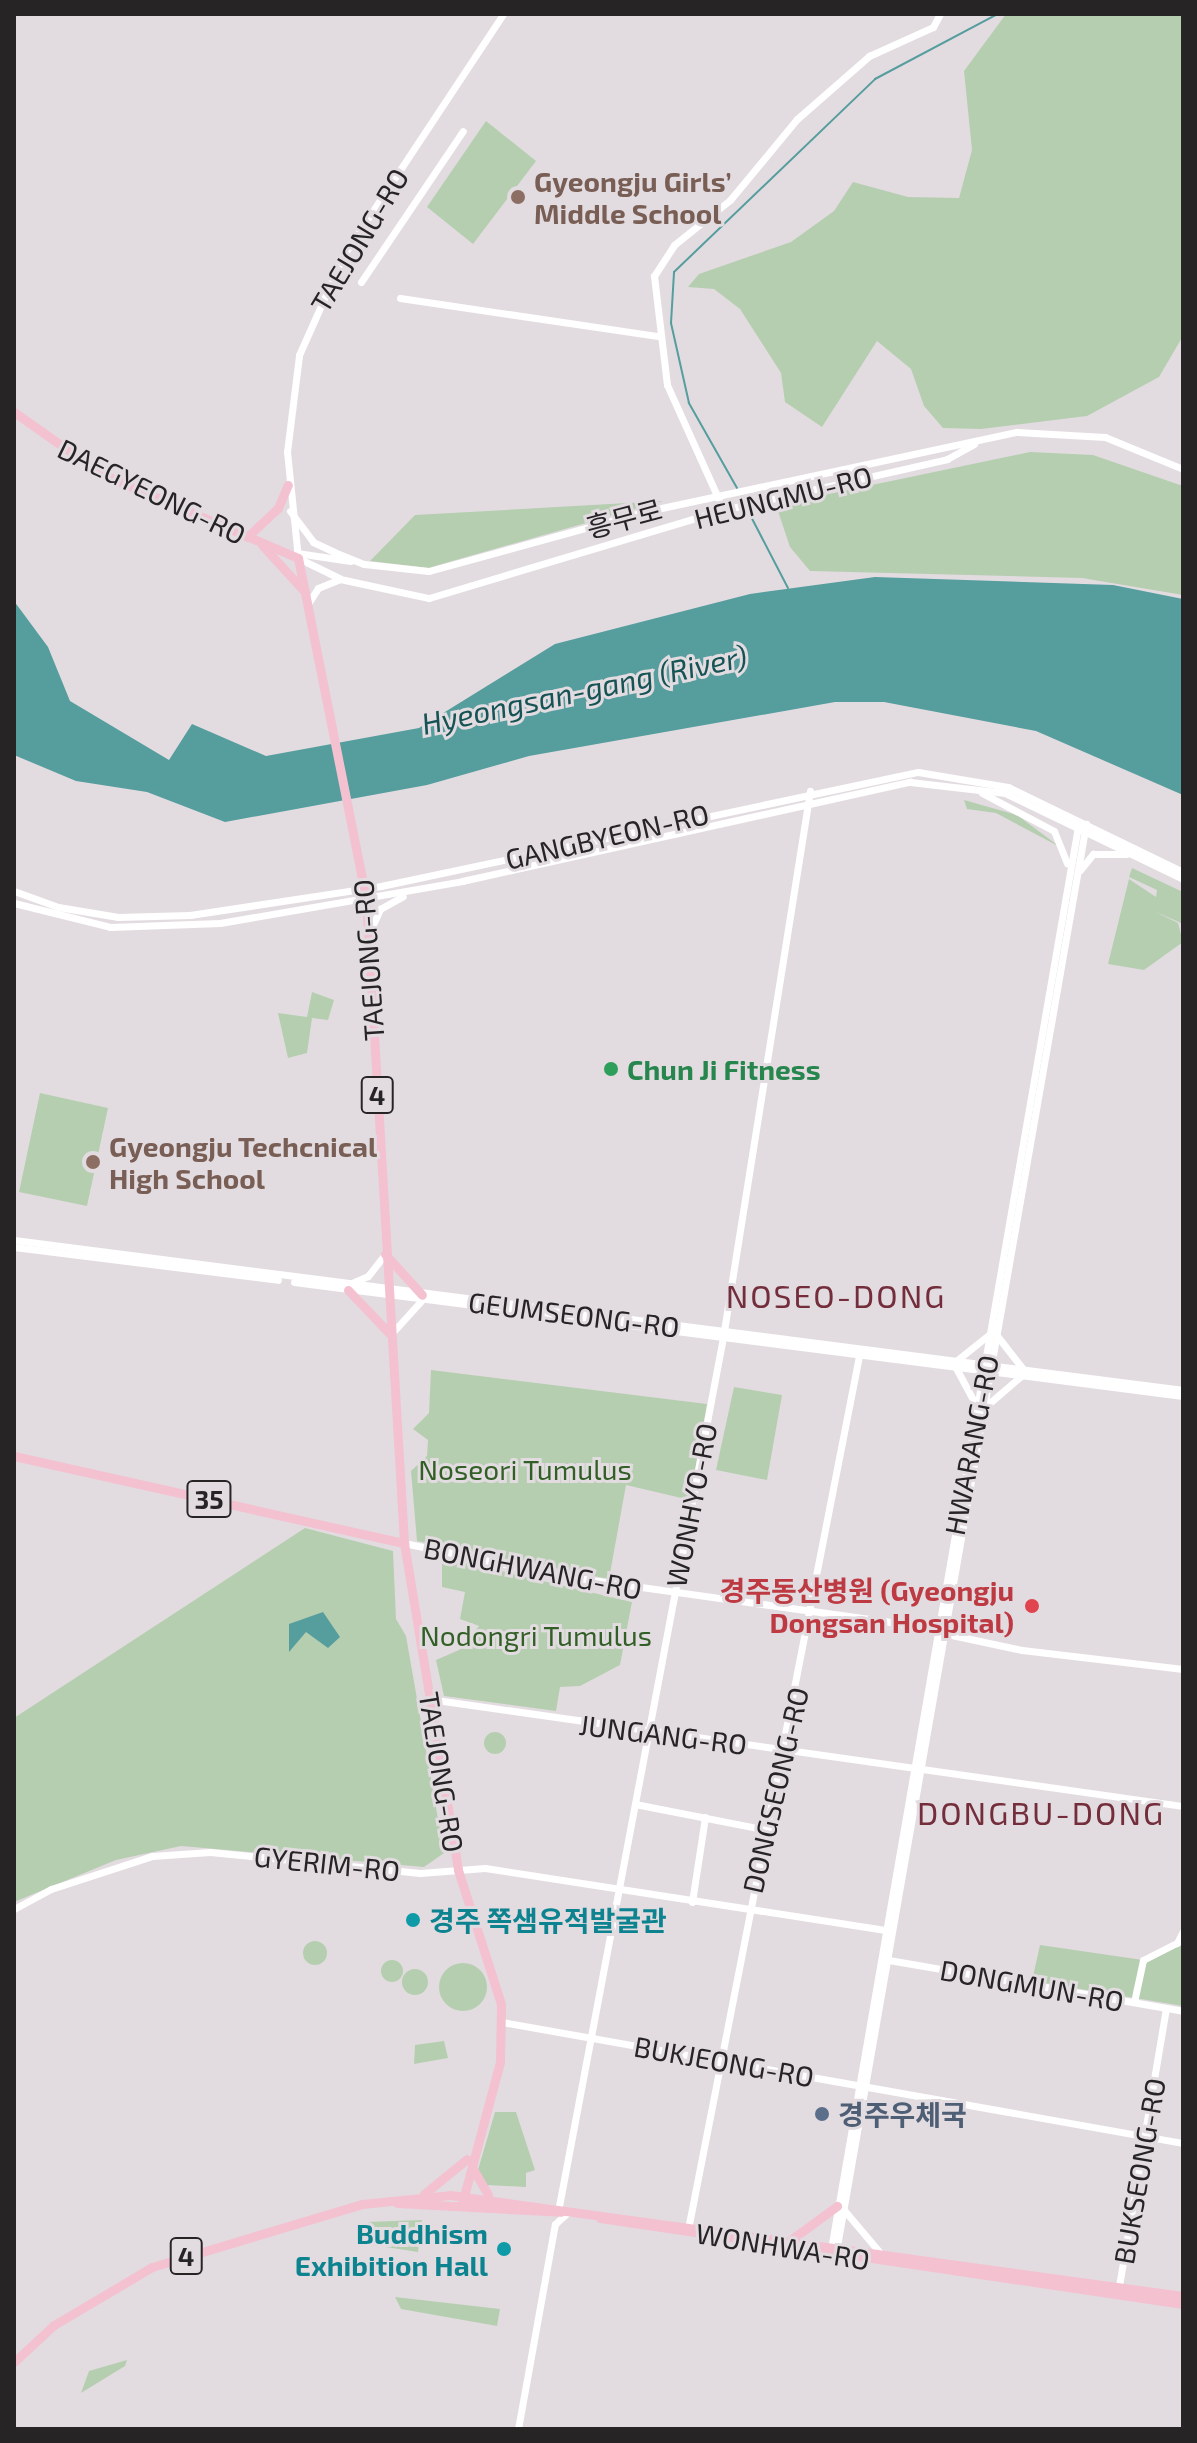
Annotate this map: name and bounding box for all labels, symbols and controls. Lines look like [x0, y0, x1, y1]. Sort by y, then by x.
street label: TAEJONG-RO [303, 162, 415, 318]
place label: Gyeongju Girls’ Middle School [534, 164, 732, 230]
marker: Gyeongju Girls’ Middle School [509, 188, 527, 206]
street label: DAEGYEONG-RO [53, 431, 251, 551]
street label: HEUNGMU-RO [691, 459, 875, 535]
street label: 흥무로 [582, 492, 666, 544]
water label: Hyeongsan-gang (River) [418, 637, 750, 741]
street label: GANGBYEON-RO [502, 796, 712, 876]
street label: TAEJONG-RO [346, 878, 390, 1042]
place label: Chun Ji Fitness [627, 1052, 821, 1086]
marker: Chun Ji Fitness [602, 1060, 620, 1078]
road number: 4 [359, 1073, 395, 1117]
place label: Gyeongju Techcnical High School [109, 1129, 378, 1195]
marker: Gyeongju Techcnical High School [84, 1153, 102, 1171]
district label: NOSEO-DONG [726, 1276, 946, 1314]
street label: GEUMSEONG-RO [467, 1284, 681, 1344]
street label: HWARANG-RO [937, 1352, 1005, 1538]
street label: WONHYO-RO [659, 1420, 723, 1590]
park label: Noseori Tumulus [418, 1452, 632, 1486]
road number: 35 [185, 1477, 233, 1521]
street label: BONGHWANG-RO [421, 1530, 645, 1606]
place label: 경주동산병원 (Gyeongju Dongsan Hospital) [721, 1573, 1014, 1639]
marker: 경주동산병원 (Gyeongju Dongsan Hospital) [1021, 1595, 1043, 1617]
park label: Nodongri Tumulus [420, 1618, 652, 1652]
street label: DONGSEONG-RO [735, 1684, 815, 1896]
street label: TAEJONG-RO [413, 1689, 471, 1855]
street label: JUNGANG-RO [577, 1707, 749, 1761]
district label: DONGBU-DONG [917, 1793, 1165, 1831]
street label: GYERIM-RO [252, 1839, 402, 1887]
place label: 경주 쪽샘유적발굴관 [429, 1903, 667, 1937]
marker: 경주 쪽샘유적발굴관 [404, 1911, 422, 1929]
street label: DONGMUN-RO [937, 1952, 1127, 2018]
street label: BUKJEONG-RO [631, 2029, 817, 2093]
street label: BUKSEONG-RO [1106, 2075, 1172, 2267]
place label: 경주우체국 [838, 2097, 967, 2131]
marker: 경주우체국 [813, 2105, 831, 2123]
place label: Buddhism Exhibition Hall [295, 2216, 488, 2282]
street label: WONHWA-RO [694, 2216, 872, 2276]
road number: 4 [168, 2234, 204, 2278]
marker: Buddhism Exhibition Hall [495, 2240, 513, 2258]

